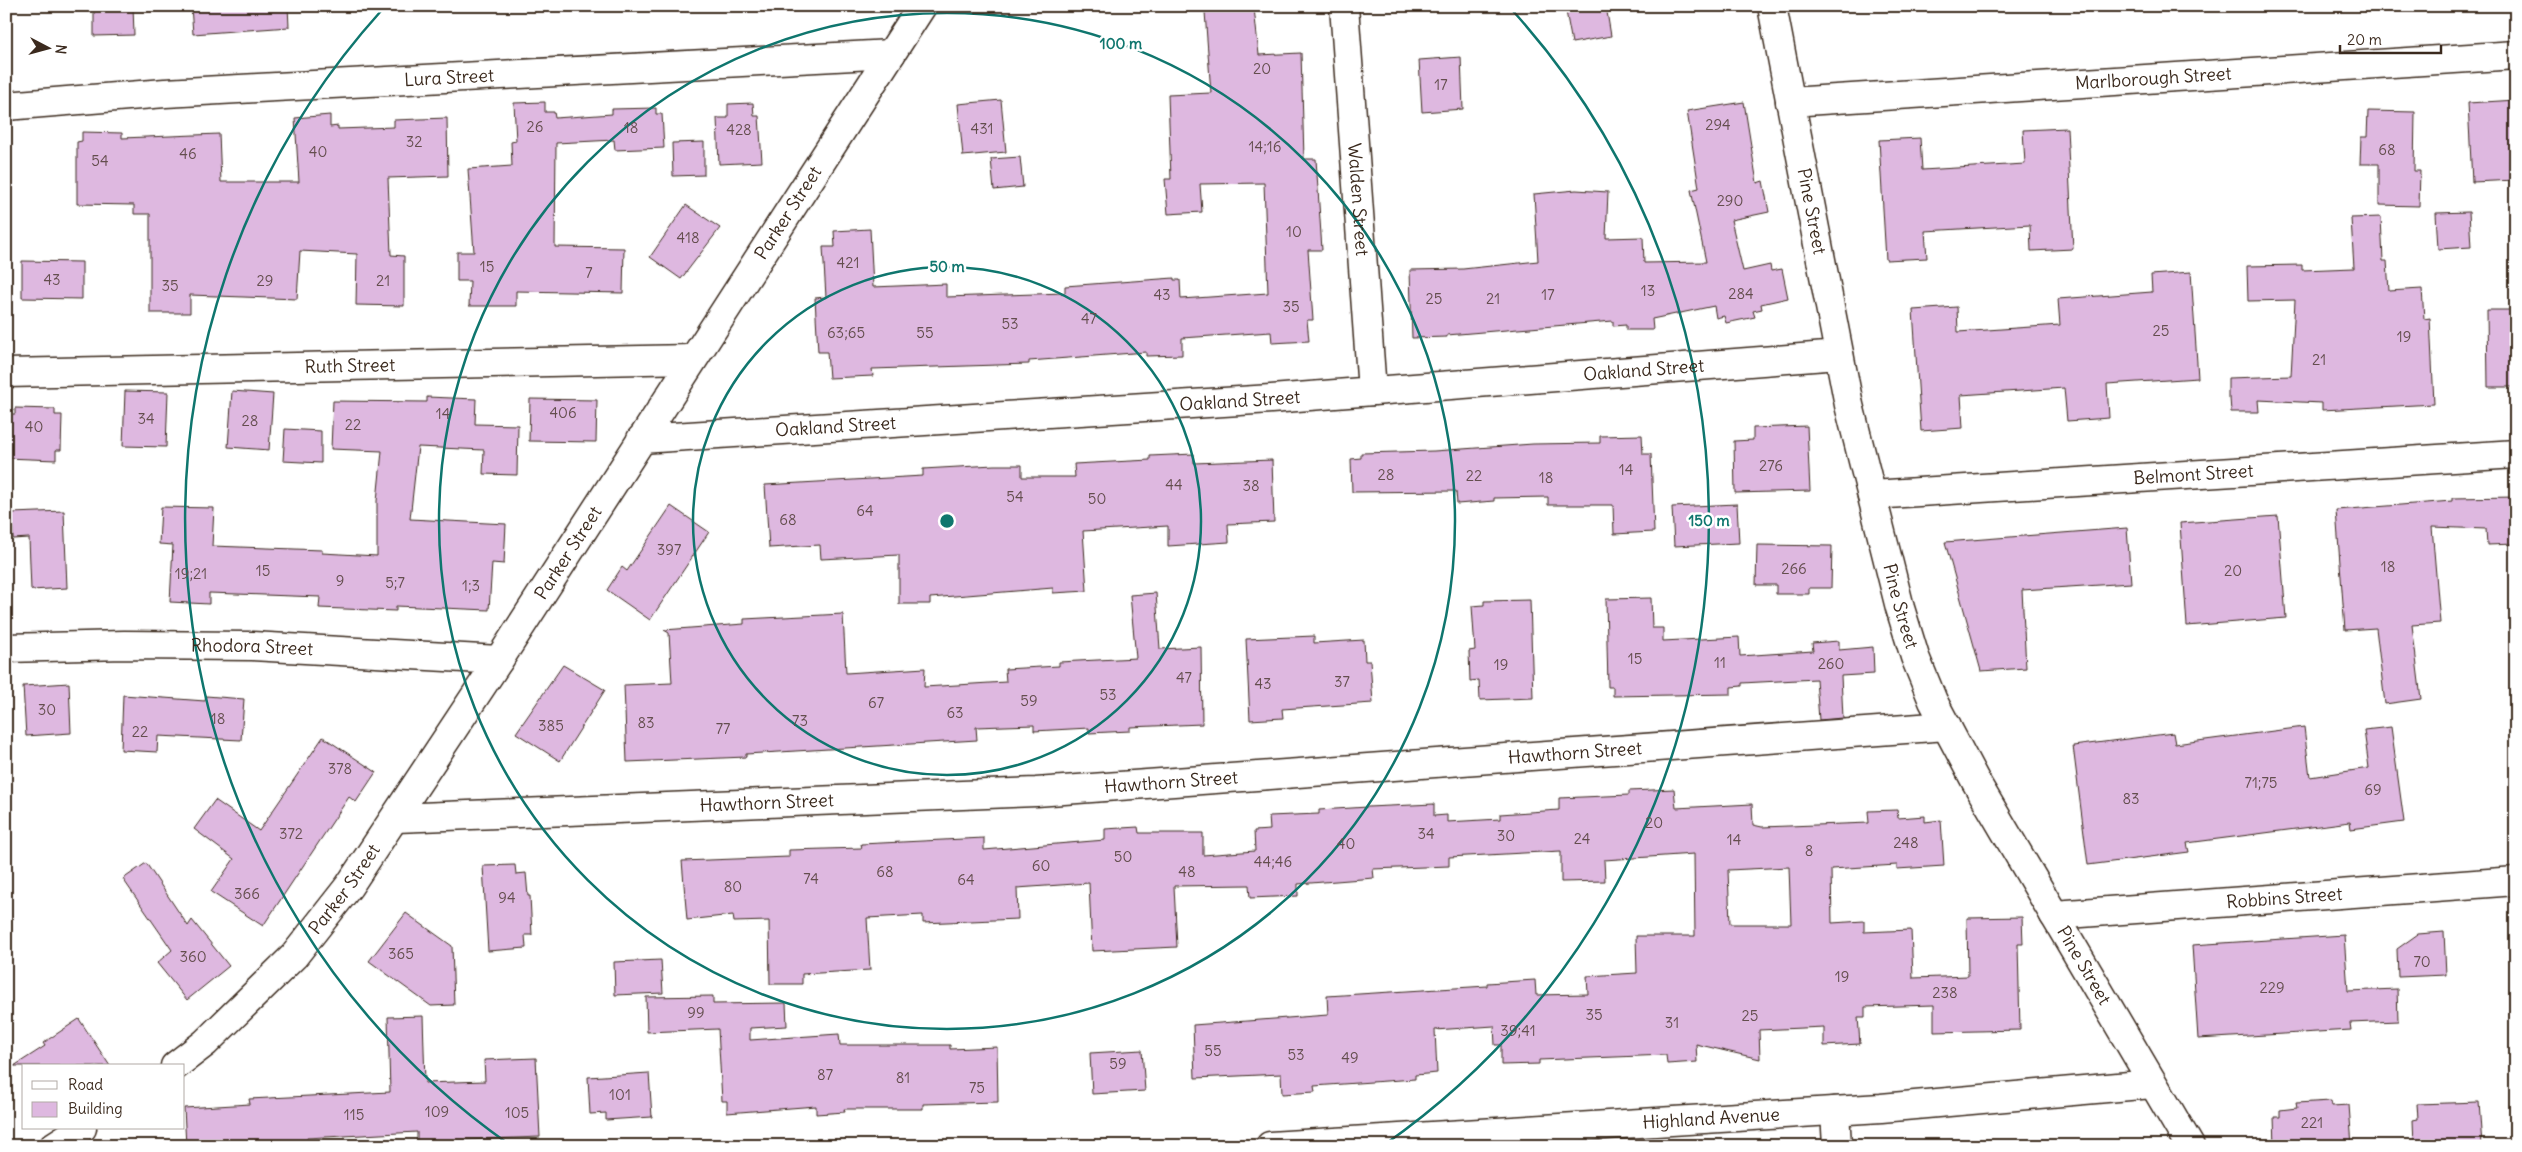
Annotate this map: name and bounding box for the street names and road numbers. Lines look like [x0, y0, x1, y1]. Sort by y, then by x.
street label: Marlborough Street [2074, 61, 2232, 95]
street label: Lura Street [404, 63, 495, 91]
street label: Walden Street [1343, 142, 1374, 257]
street label: Parker Street [749, 162, 826, 264]
street label: Pine Street [1793, 166, 1832, 256]
street label: Ruth Street [304, 353, 395, 378]
street label: Oakland Street [1582, 353, 1705, 386]
street label: Oakland Street [1179, 385, 1301, 416]
street label: Oakland Street [774, 411, 897, 441]
street label: Belmont Street [2133, 459, 2254, 489]
street label: Parker Street [529, 502, 606, 604]
street label: Pine Street [1878, 561, 1924, 651]
street label: Rhodora Street [191, 634, 314, 660]
street label: Hawthorn Street [1507, 736, 1643, 769]
street label: Hawthorn Street [1103, 765, 1239, 798]
street label: Hawthorn Street [699, 788, 834, 817]
street label: Parker Street [303, 839, 385, 939]
street label: Robbins Street [2225, 882, 2343, 913]
street label: Pine Street [2052, 922, 2116, 1009]
street label: Highland Avenue [1642, 1102, 1780, 1134]

